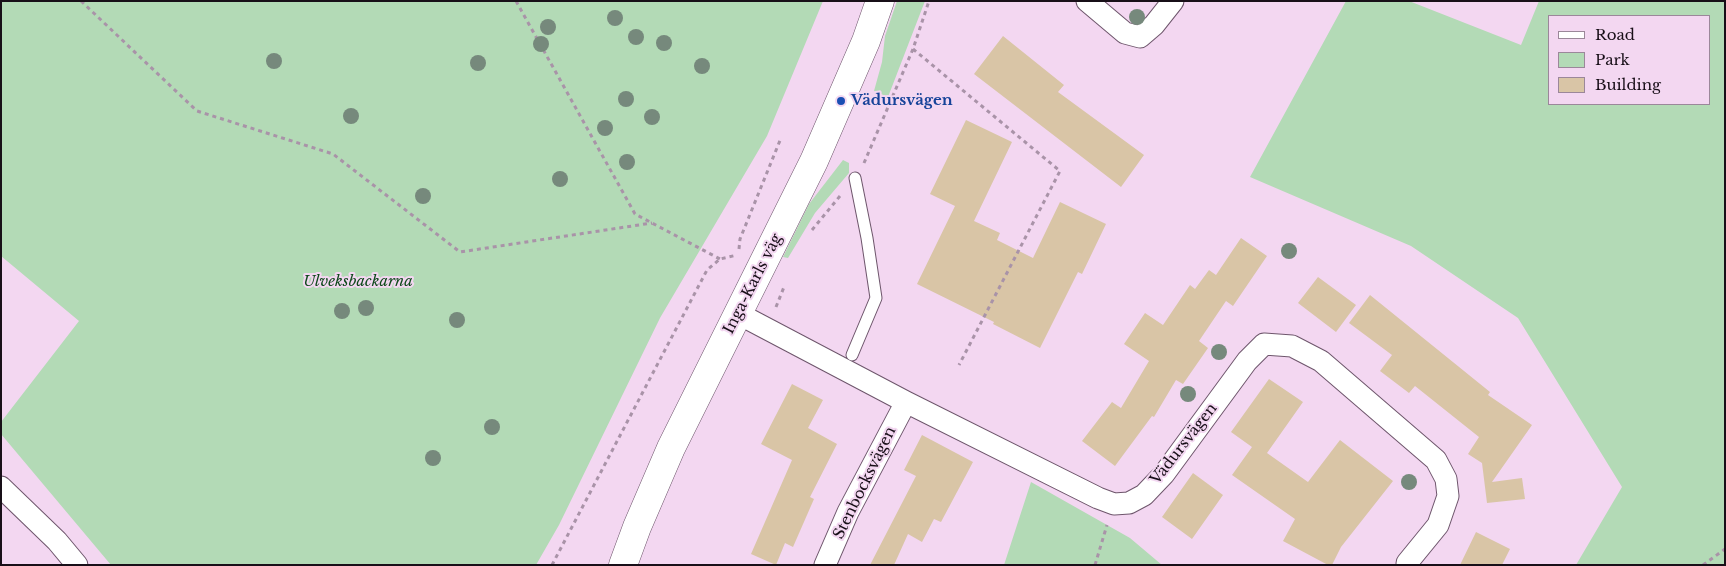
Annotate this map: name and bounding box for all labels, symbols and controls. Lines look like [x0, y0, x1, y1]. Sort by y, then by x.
legend [1548, 15, 1711, 105]
text: Road [1595, 25, 1635, 44]
text: Park [1595, 50, 1630, 69]
text: Building [1595, 75, 1661, 94]
place label: Vädursvägen [851, 92, 953, 110]
marker: Vädursvägen [835, 95, 847, 107]
street label: Inga-Karls väg [720, 231, 786, 337]
park label: Ulveksbackarna [303, 273, 413, 291]
street label: Vädursvägen [1147, 400, 1221, 488]
street label: Stenbocksvägen [830, 424, 900, 542]

